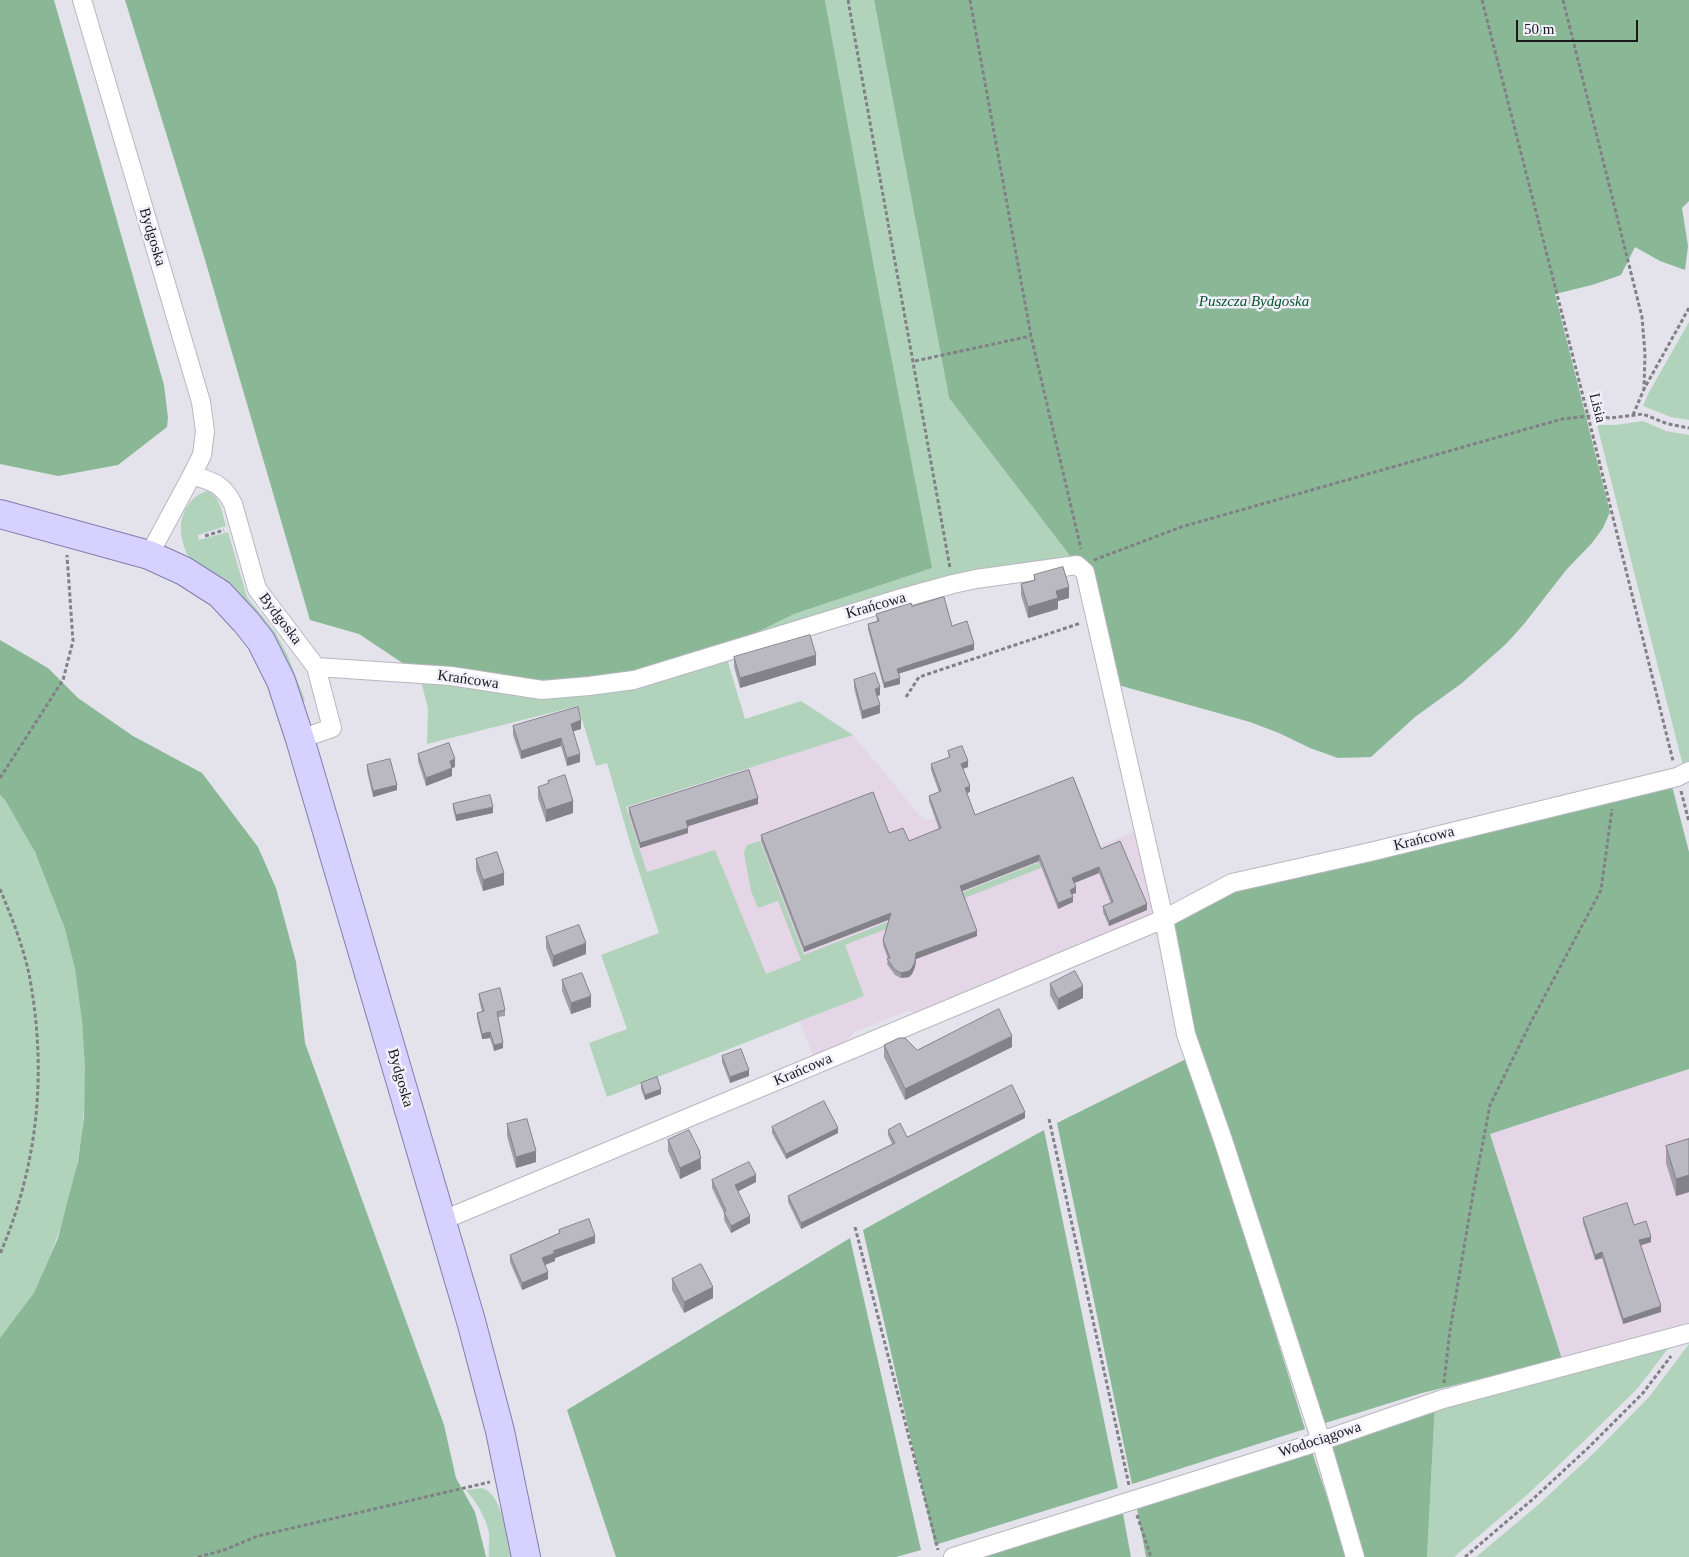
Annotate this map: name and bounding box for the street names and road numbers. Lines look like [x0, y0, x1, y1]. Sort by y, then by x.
street label: Bydgoska [135, 206, 169, 268]
street label: Lisia [1585, 391, 1609, 425]
street label: Krańcowa [844, 589, 908, 623]
street label: Bydgoska [255, 590, 305, 648]
street label: Krańcowa [436, 667, 500, 693]
street label: Krańcowa [1392, 823, 1456, 855]
street label: Bydgoska [383, 1047, 417, 1109]
street label: Krańcowa [771, 1050, 835, 1090]
street label: Wodociągowa [1277, 1418, 1363, 1462]

